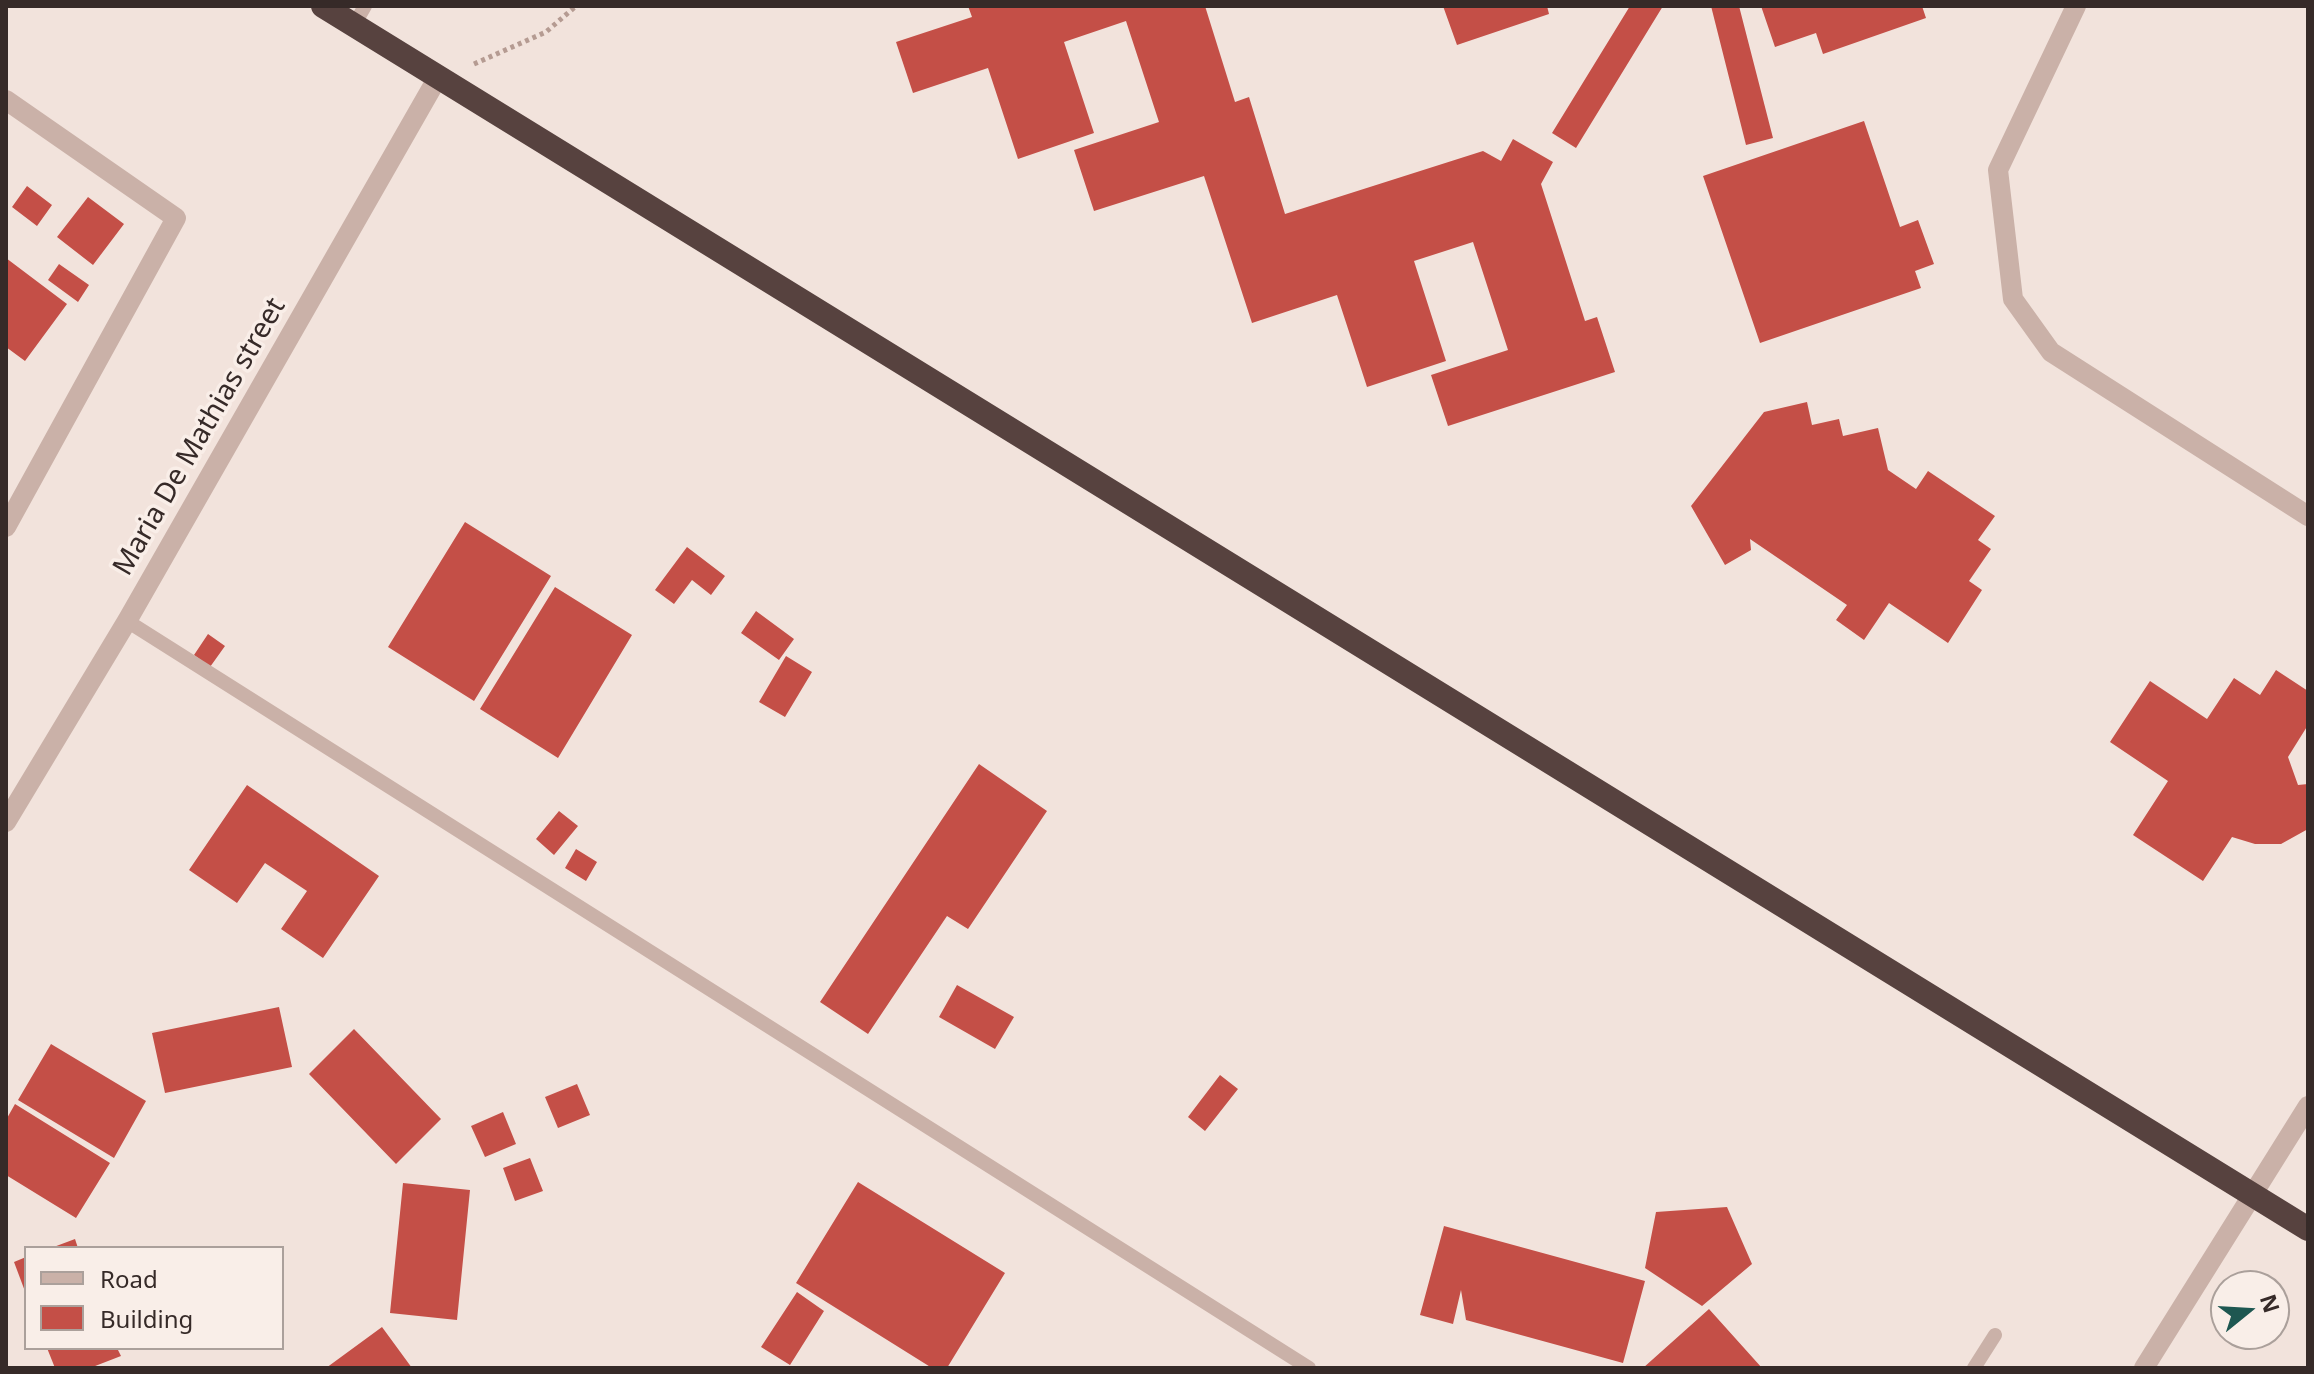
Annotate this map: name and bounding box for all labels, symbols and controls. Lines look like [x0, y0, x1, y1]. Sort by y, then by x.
street label: Maria De Mathias street [107, 292, 293, 582]
legend [24, 1246, 284, 1350]
text: Road [100, 1262, 158, 1295]
north arrow [2210, 1270, 2290, 1350]
text: N [2254, 1290, 2288, 1316]
text: Building [100, 1302, 193, 1335]

